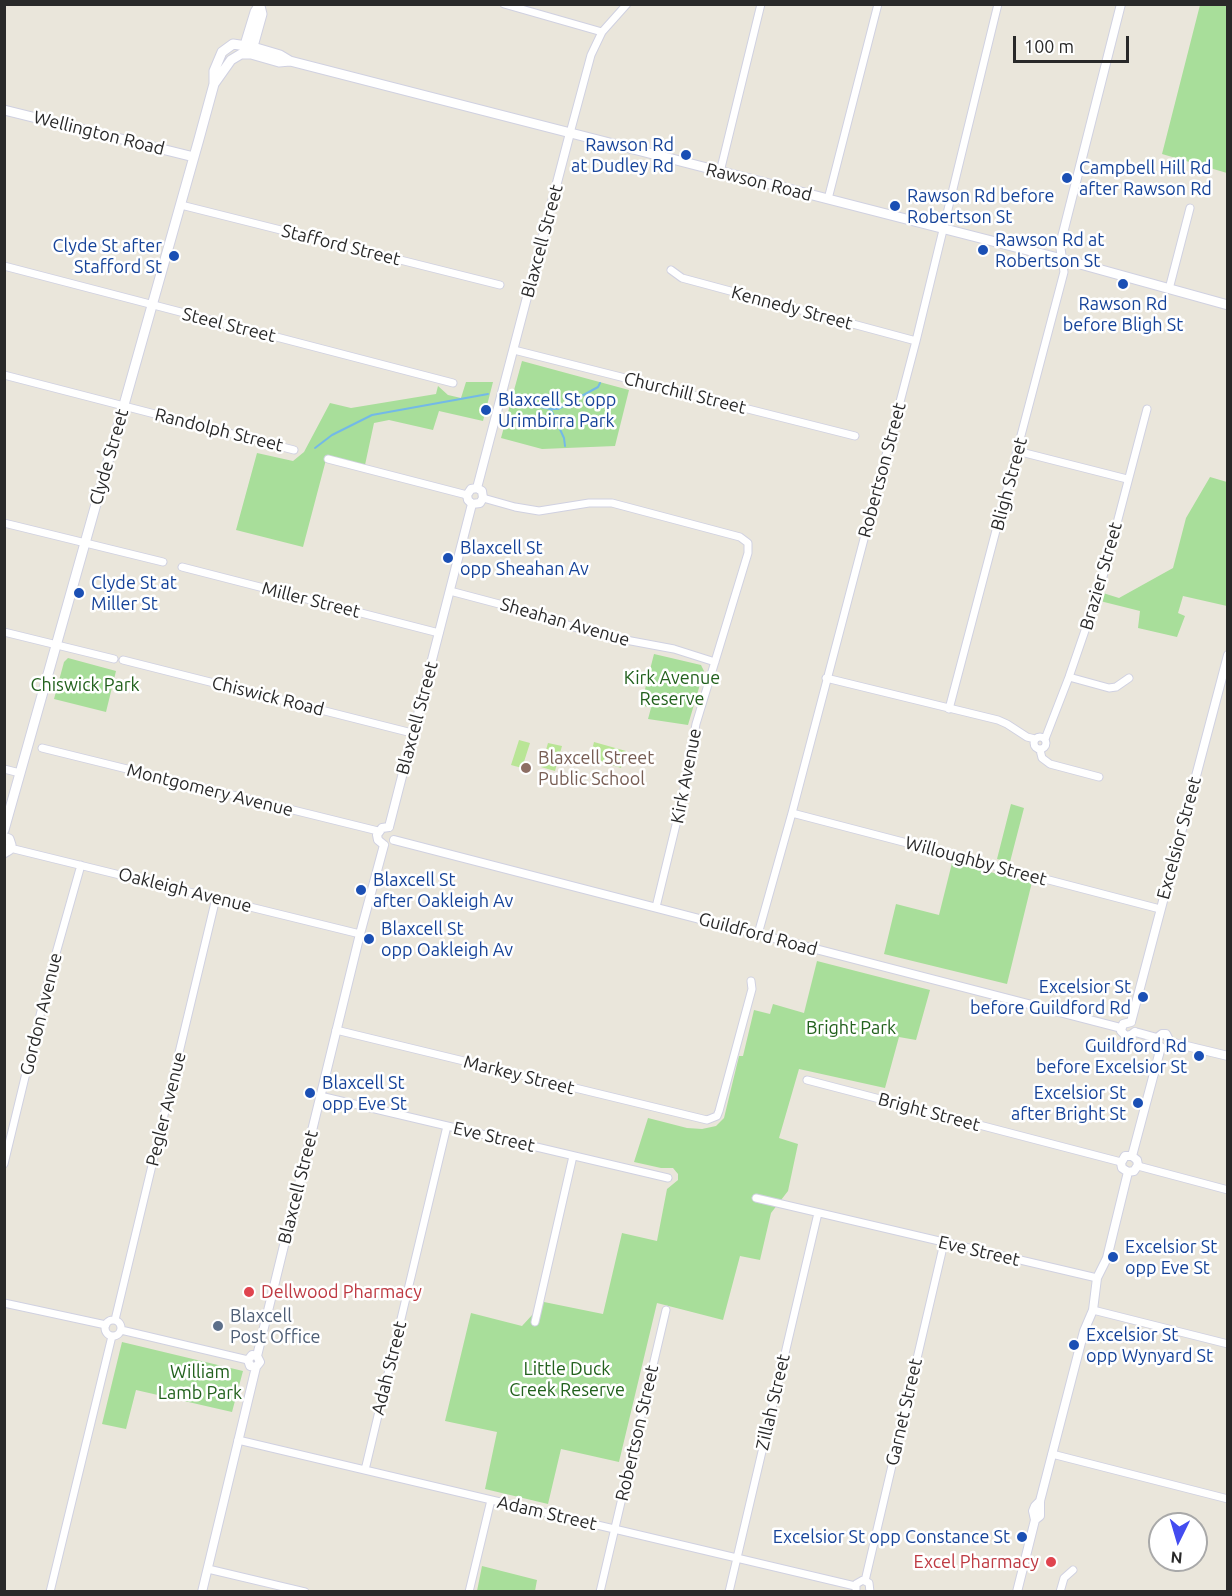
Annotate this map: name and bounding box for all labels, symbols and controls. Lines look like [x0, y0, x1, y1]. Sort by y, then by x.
scale bar [1016, 24, 1132, 62]
text: 100 m [1024, 36, 1074, 56]
street label: Wellington Road [31, 106, 167, 160]
place label: Rawson Rd at Dudley Rd [571, 134, 674, 176]
marker: Rawson Rd at Dudley Rd [679, 148, 693, 162]
place label: Campbell Hill Rd after Rawson Rd [1079, 157, 1212, 200]
street label: Rawson Road [704, 158, 814, 206]
marker: Campbell Hill Rd after Rawson Rd [1060, 171, 1074, 185]
street label: Blaxcell Street [517, 182, 567, 300]
place label: Rawson Rd before Robertson St [907, 185, 1055, 228]
marker: Rawson Rd before Robertson St [888, 199, 902, 213]
street label: Stafford Street [279, 220, 403, 270]
place label: Rawson Rd at Robertson St [995, 229, 1104, 272]
place label: Clyde St after Stafford St [53, 235, 162, 278]
marker: Rawson Rd at Robertson St [976, 243, 990, 257]
marker: Clyde St after Stafford St [167, 249, 181, 263]
marker: Rawson Rd before Bligh St [1116, 277, 1130, 291]
street label: Kennedy Street [729, 281, 855, 335]
place label: Rawson Rd before Bligh St [1063, 293, 1183, 336]
street label: Steel Street [180, 303, 278, 347]
street label: Churchill Street [622, 367, 748, 419]
place label: Blaxcell St opp Urimbirra Park [498, 389, 616, 432]
street label: Robertson Street [854, 400, 910, 540]
marker: Blaxcell St opp Urimbirra Park [479, 403, 493, 417]
street label: Randolph Street [153, 404, 285, 456]
street label: Clyde Street [85, 406, 133, 508]
street label: Bligh Street [986, 435, 1032, 533]
street label: Brazier Street [1075, 520, 1127, 632]
place label: Blaxcell St opp Sheahan Av [460, 537, 589, 580]
marker: Blaxcell St opp Sheahan Av [441, 551, 455, 565]
place label: Clyde St at Miller St [91, 572, 177, 614]
street label: Miller Street [260, 577, 362, 623]
marker: Clyde St at Miller St [72, 586, 86, 600]
street label: Sheahan Avenue [498, 593, 632, 651]
street label: Blaxcell Street [392, 659, 442, 777]
park label: Kirk Avenue Reserve [624, 667, 720, 710]
street label: Chiswick Road [210, 672, 326, 720]
park label: Chiswick Park [30, 674, 140, 696]
street label: Kirk Avenue [666, 727, 706, 825]
place label: Blaxcell Street Public School [538, 747, 654, 789]
street label: Montgomery Avenue [125, 759, 295, 821]
marker: Blaxcell Street Public School [519, 761, 533, 775]
street label: Excelsior Street [1152, 774, 1206, 902]
street label: Willoughby Street [903, 832, 1049, 890]
street label: Oakleigh Avenue [116, 863, 254, 917]
place label: Blaxcell St after Oakleigh Av [373, 869, 513, 912]
marker: Blaxcell St after Oakleigh Av [354, 883, 368, 897]
street label: Guildford Road [696, 908, 820, 960]
place label: Blaxcell St opp Oakleigh Av [381, 918, 513, 960]
marker: Blaxcell St opp Oakleigh Av [362, 932, 376, 946]
street label: Gordon Avenue [15, 951, 67, 1077]
place label: Excelsior St before Guildford Rd [970, 976, 1131, 1018]
marker: Excelsior St before Guildford Rd [1136, 990, 1150, 1004]
park label: Bright Park [806, 1017, 896, 1039]
place label: Guildford Rd before Excelsior St [1036, 1035, 1187, 1078]
marker: Guildford Rd before Excelsior St [1192, 1049, 1206, 1063]
street label: Pegler Avenue [141, 1050, 191, 1168]
street label: Markey Street [461, 1051, 577, 1099]
place label: Blaxcell St opp Eve St [322, 1072, 407, 1114]
place label: Excelsior St after Bright St [1011, 1082, 1126, 1124]
marker: Blaxcell St opp Eve St [303, 1086, 317, 1100]
street label: Bright Street [876, 1088, 982, 1136]
marker: Excelsior St after Bright St [1131, 1096, 1145, 1110]
street label: Eve Street [451, 1117, 537, 1157]
street label: Blaxcell Street [273, 1128, 323, 1246]
street label: Eve Street [936, 1231, 1022, 1271]
place label: Excelsior St opp Eve St [1125, 1236, 1217, 1278]
marker: Excelsior St opp Eve St [1106, 1250, 1120, 1264]
place label: Dellwood Pharmacy [261, 1281, 422, 1303]
marker: Dellwood Pharmacy [242, 1285, 256, 1299]
place label: Blaxcell Post Office [230, 1305, 320, 1348]
marker: Blaxcell Post Office [211, 1319, 225, 1333]
street label: Adah Street [367, 1319, 411, 1417]
place label: Excelsior St opp Wynyard St [1086, 1324, 1213, 1366]
marker: Excelsior St opp Wynyard St [1067, 1338, 1081, 1352]
street label: Zillah Street [751, 1352, 795, 1452]
street label: Garnet Street [881, 1356, 927, 1468]
park label: Little Duck Creek Reserve [509, 1358, 625, 1400]
park label: William Lamb Park [158, 1361, 242, 1404]
street label: Robertson Street [611, 1363, 663, 1503]
street label: Adam Street [495, 1491, 599, 1535]
north arrow [1148, 1512, 1208, 1572]
place label: Excelsior St opp Constance St [773, 1526, 1010, 1548]
marker: Excelsior St opp Constance St [1015, 1530, 1029, 1544]
text: N [1170, 1548, 1183, 1567]
place label: Excel Pharmacy [914, 1551, 1039, 1573]
marker: Excel Pharmacy [1044, 1555, 1058, 1569]

